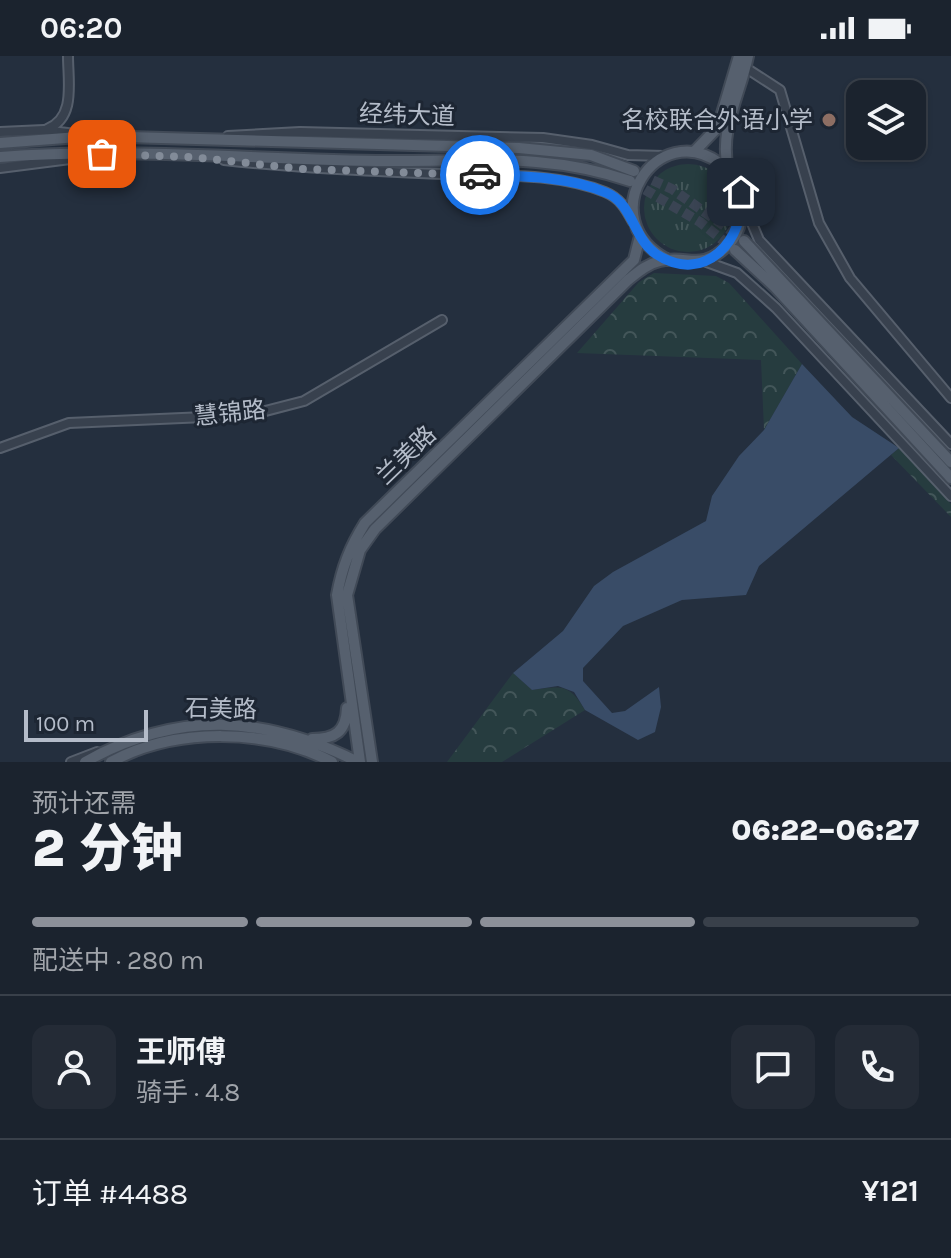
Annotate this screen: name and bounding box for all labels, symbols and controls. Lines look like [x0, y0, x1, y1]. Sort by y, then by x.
text: 06:20 [40, 10, 122, 46]
map controls [846, 80, 926, 160]
button: layers [846, 80, 926, 160]
street label: 经纬大道 [359, 99, 455, 131]
place label: 名校联合外语小学 [621, 106, 813, 134]
marker: 名校联合外语小学 [820, 111, 838, 129]
pin [68, 120, 136, 188]
icon: bag [80, 132, 124, 176]
courier [440, 135, 520, 215]
icon: car [458, 153, 502, 197]
pin [707, 158, 775, 226]
icon: home [719, 170, 763, 214]
street label: 慧锦路 [193, 395, 267, 431]
street label: 兰美路 [370, 420, 442, 490]
street label: 石美路 [185, 694, 257, 724]
scale bar [24, 706, 148, 742]
text: 100 m [36, 711, 95, 737]
text: 预计还需 [32, 788, 136, 819]
text: 06:22–06:27 [731, 812, 919, 848]
text: 2 分钟 [32, 818, 183, 879]
text: 配送中 · 280 m [32, 945, 204, 976]
button: person [32, 1025, 116, 1109]
button: chat [731, 1025, 815, 1109]
button: phone [835, 1025, 919, 1109]
text: 王师傅 [136, 1034, 226, 1070]
text: 骑手 · 4.8 [136, 1077, 240, 1108]
text: ¥121 [862, 1173, 919, 1209]
text: 订单 #4488 [32, 1176, 188, 1212]

